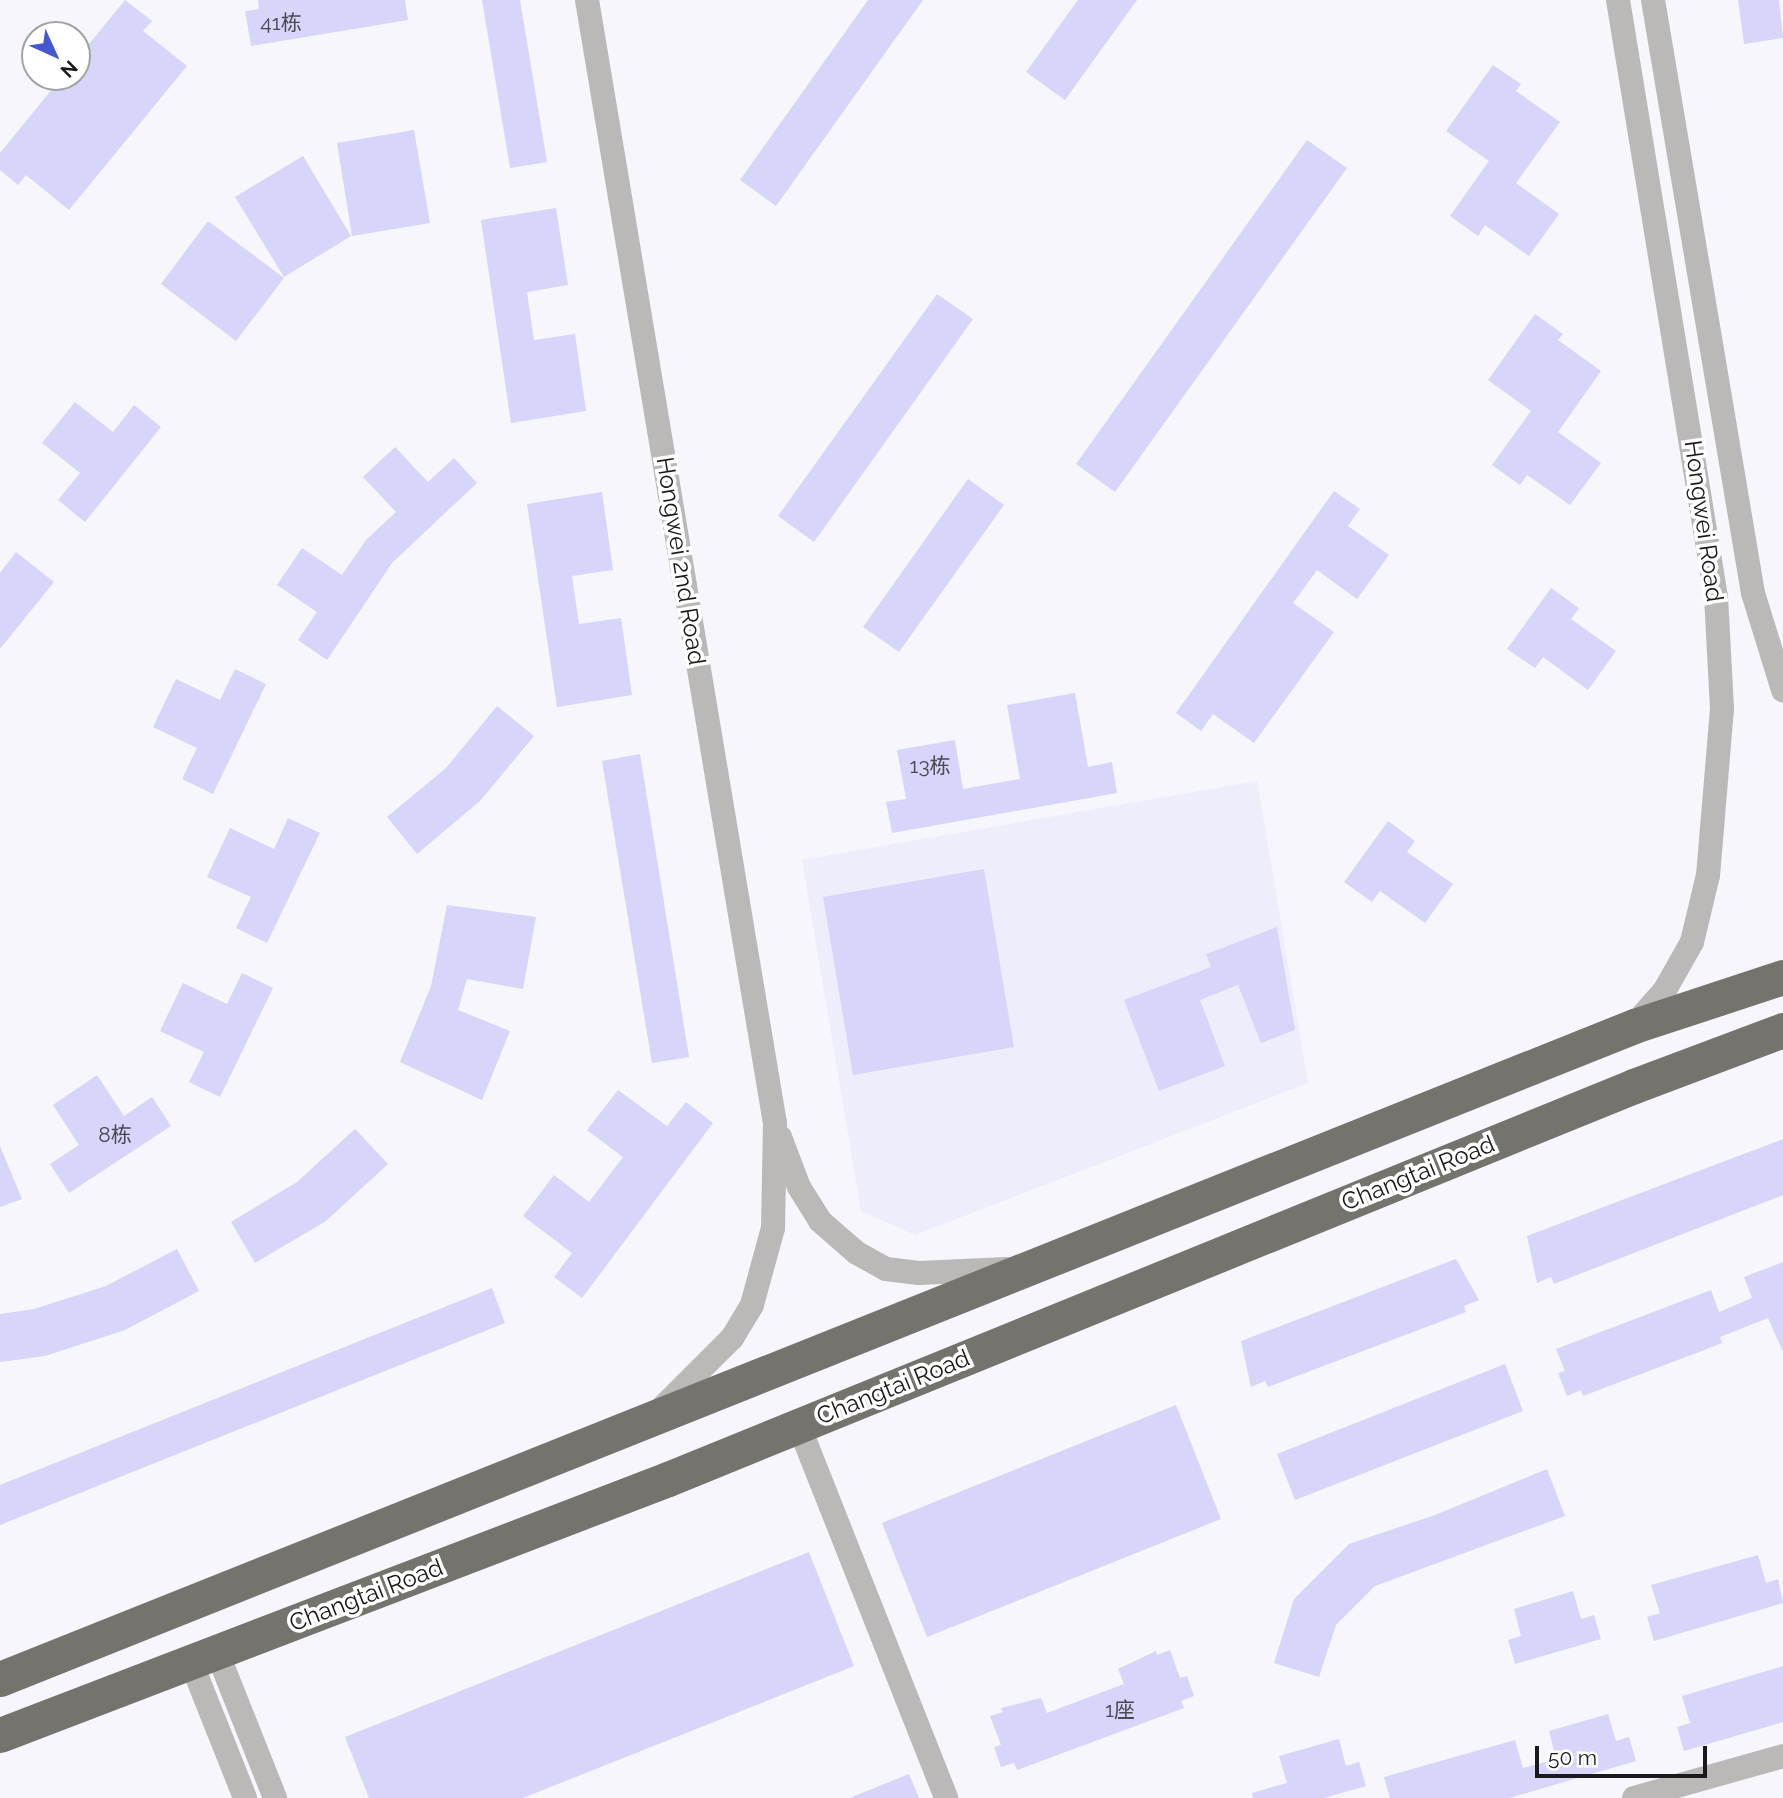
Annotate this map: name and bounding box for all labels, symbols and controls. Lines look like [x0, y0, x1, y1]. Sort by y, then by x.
house number: 41栋 [260, 10, 302, 36]
north arrow [21, 21, 91, 91]
text: N [57, 57, 82, 82]
street label: Hongwei Road [1678, 438, 1730, 604]
street label: Hongwei 2nd Road [650, 455, 712, 667]
house number: 13栋 [909, 753, 951, 779]
house number: 8栋 [98, 1122, 132, 1148]
street label: Changtai Road [1337, 1129, 1499, 1217]
street label: Changtai Road [812, 1343, 974, 1431]
street label: Changtai Road [285, 1552, 447, 1638]
house number: 1座 [1105, 1697, 1135, 1723]
scale bar [1538, 1731, 1710, 1775]
text: 50 m [1548, 1745, 1597, 1770]

